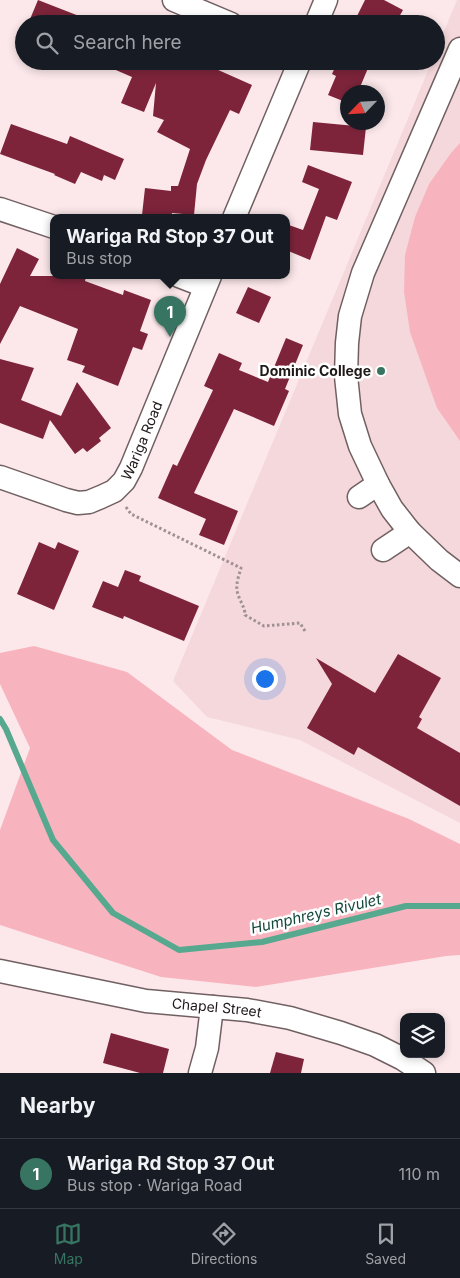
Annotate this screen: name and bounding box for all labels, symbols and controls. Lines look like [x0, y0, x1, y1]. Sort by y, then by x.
search box [15, 15, 445, 70]
icon: search [33, 29, 61, 57]
text: Search here [73, 31, 182, 54]
north arrow [340, 85, 385, 130]
popup [50, 214, 290, 279]
text: Wariga Rd Stop 37 Out [66, 225, 274, 248]
text: Bus stop [66, 248, 132, 268]
pin: 1 [154, 296, 186, 337]
place label: Dominic College [260, 362, 371, 379]
marker: Dominic College [375, 365, 387, 377]
street label: Wariga Road [117, 398, 166, 483]
your location [252, 666, 278, 692]
water label: Humphreys Rivulet [249, 889, 384, 938]
street label: Chapel Street [171, 994, 263, 1021]
map controls [400, 1013, 445, 1058]
button: layers [400, 1013, 445, 1058]
text: Nearby [20, 1093, 95, 1118]
text: Wariga Rd Stop 37 Out [67, 1152, 275, 1175]
text: 1 [33, 1164, 39, 1184]
text: 110 m [398, 1164, 440, 1184]
text: Bus stop · Wariga Road [67, 1175, 242, 1195]
tab: Map [54, 1220, 83, 1267]
tab: Directions [191, 1220, 257, 1267]
tab: Saved [365, 1220, 406, 1267]

